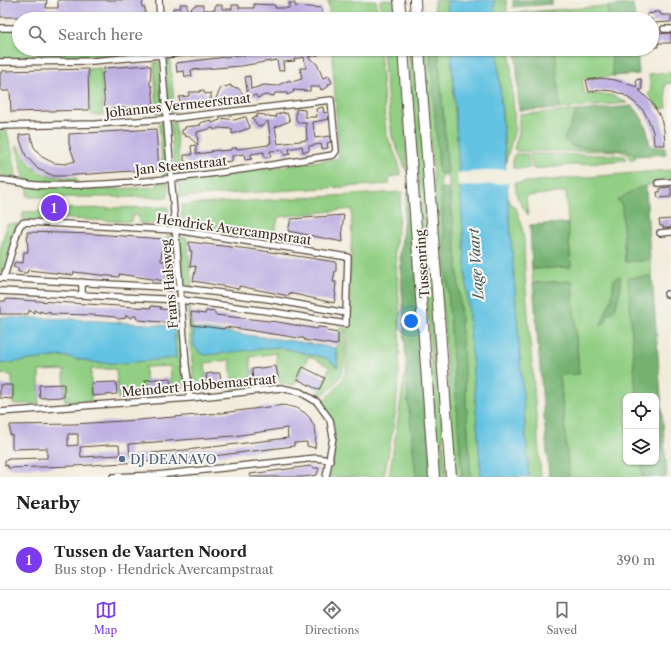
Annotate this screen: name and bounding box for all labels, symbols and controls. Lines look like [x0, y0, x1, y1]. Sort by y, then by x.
search box [12, 12, 659, 56]
icon: search [26, 23, 48, 45]
text: Search here [58, 25, 143, 44]
street label: Johannes Vermeerstraat [102, 89, 252, 121]
street label: Jan Steenstraat [132, 152, 228, 178]
pin: 1 [41, 193, 67, 223]
street label: Hendrick Avercampstraat [155, 210, 313, 248]
water label: Lage Vaart [464, 227, 488, 301]
street label: Tussenring [412, 229, 432, 299]
street label: Frans Halsweg [157, 238, 181, 329]
your location [401, 311, 421, 331]
street label: Meindert Hobbemastraat [121, 370, 278, 400]
map controls [623, 393, 659, 465]
button: locate [623, 393, 659, 429]
button: layers [623, 429, 659, 465]
place label: DJ DEANAVO [130, 451, 217, 467]
marker: DJ DEANAVO [117, 454, 127, 464]
text: Nearby [16, 493, 80, 513]
text: Tussen de Vaarten Noord [54, 542, 247, 561]
text: 1 [26, 552, 32, 568]
text: 390 m [616, 552, 655, 568]
text: Bus stop · Hendrick Avercampstraat [54, 561, 273, 577]
tab: Map [94, 599, 117, 637]
tab: Directions [305, 599, 359, 637]
tab: Saved [547, 599, 577, 637]

